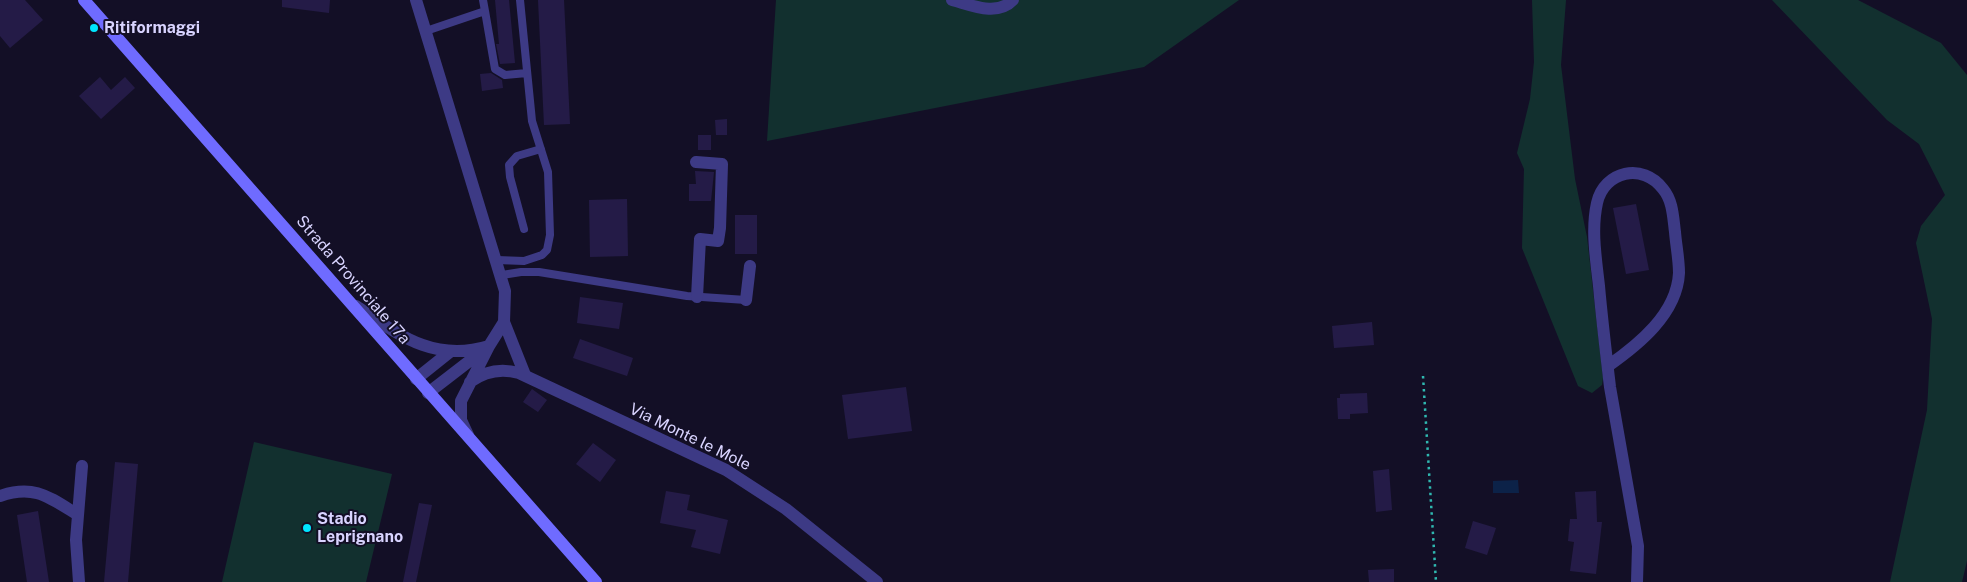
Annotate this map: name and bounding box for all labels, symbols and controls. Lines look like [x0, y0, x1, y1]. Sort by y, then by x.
place label: Ritiformaggi [104, 18, 200, 38]
marker: Ritiformaggi [88, 22, 100, 34]
street label: Strada Provinciale 17a [292, 212, 414, 348]
street label: Via Monte le Mole [626, 399, 754, 475]
place label: Stadio Leprignano [317, 509, 403, 547]
marker: Stadio Leprignano [301, 522, 313, 534]

